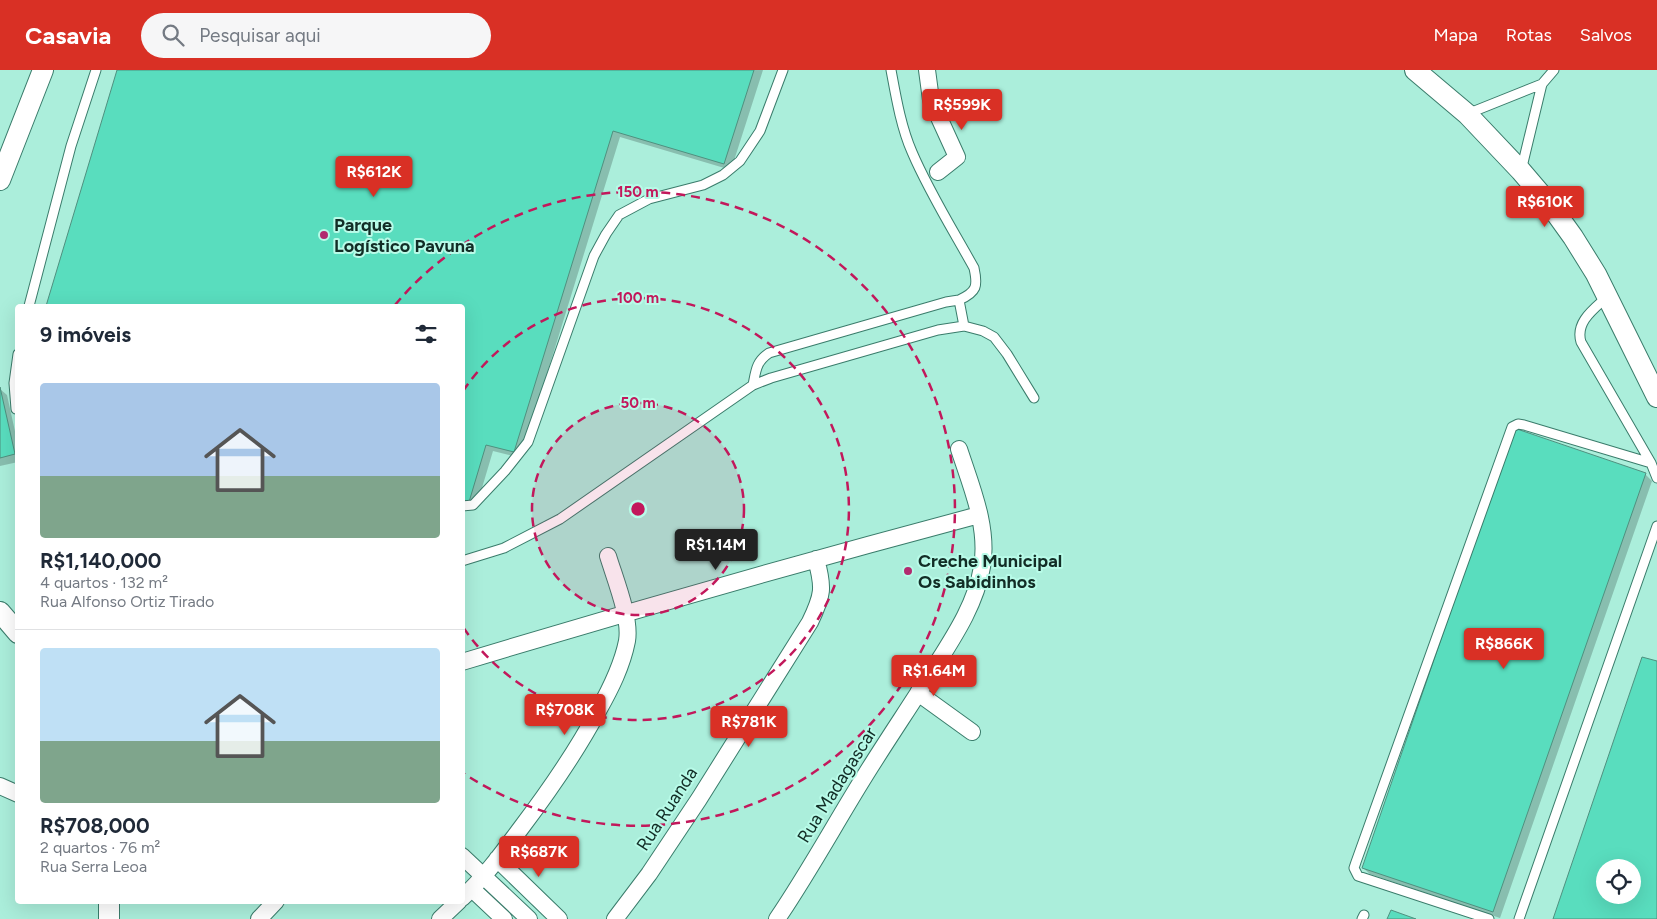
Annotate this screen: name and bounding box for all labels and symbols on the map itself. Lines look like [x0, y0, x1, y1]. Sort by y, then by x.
pin: R$599K [921, 88, 1003, 131]
pin: R$612K [333, 156, 415, 198]
text: 150 m [617, 183, 659, 201]
pin: R$610K [1504, 186, 1586, 228]
place label: Parque Logístico Pavuna [334, 214, 475, 257]
marker: Parque Logístico Pavuna [318, 229, 330, 241]
text: 100 m [617, 289, 659, 307]
text: 50 m [620, 394, 656, 412]
centre of rings [629, 500, 647, 518]
pin: R$1.14M [670, 528, 762, 571]
place label: Creche Municipal Os Sabidinhos [918, 550, 1062, 593]
marker: Creche Municipal Os Sabidinhos [902, 565, 914, 577]
pin: R$866K [1463, 628, 1545, 670]
pin: R$1.64M [888, 654, 980, 697]
pin: R$708K [524, 694, 606, 736]
pin: R$781K [708, 706, 790, 748]
street label: Rua Madagascar [793, 723, 881, 847]
street label: Rua Ruanda [632, 763, 702, 855]
pin: R$687K [498, 836, 580, 878]

